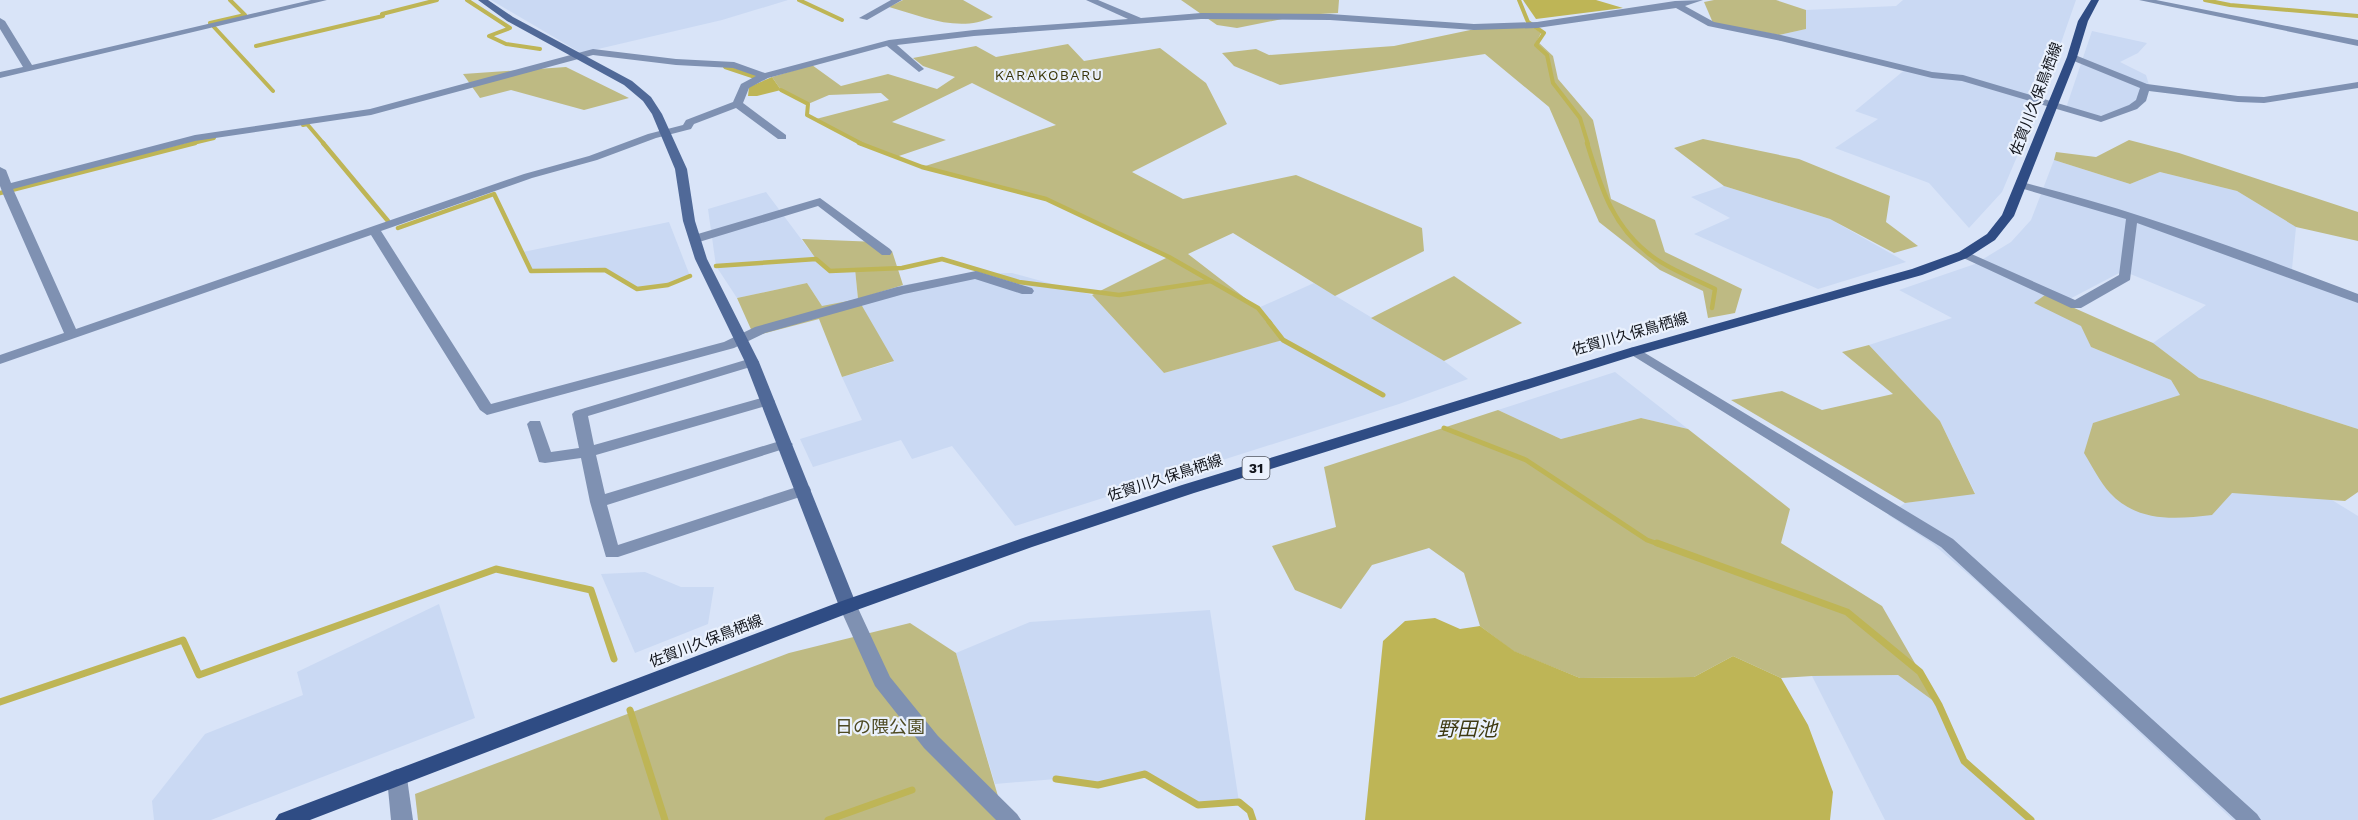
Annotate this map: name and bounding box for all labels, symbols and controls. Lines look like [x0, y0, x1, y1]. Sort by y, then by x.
street label: 佐賀川久保鳥栖線 [2006, 40, 2066, 158]
district label: KARAKOBARU [995, 67, 1103, 83]
street label: 佐賀川久保鳥栖線 [1570, 309, 1690, 359]
street label: 佐賀川久保鳥栖線 [1105, 451, 1225, 505]
road number: 31 [1242, 457, 1270, 479]
street label: 佐賀川久保鳥栖線 [647, 611, 765, 671]
park label: 日の隈公園 [835, 716, 925, 737]
water label: 野田池 [1437, 717, 1499, 741]

